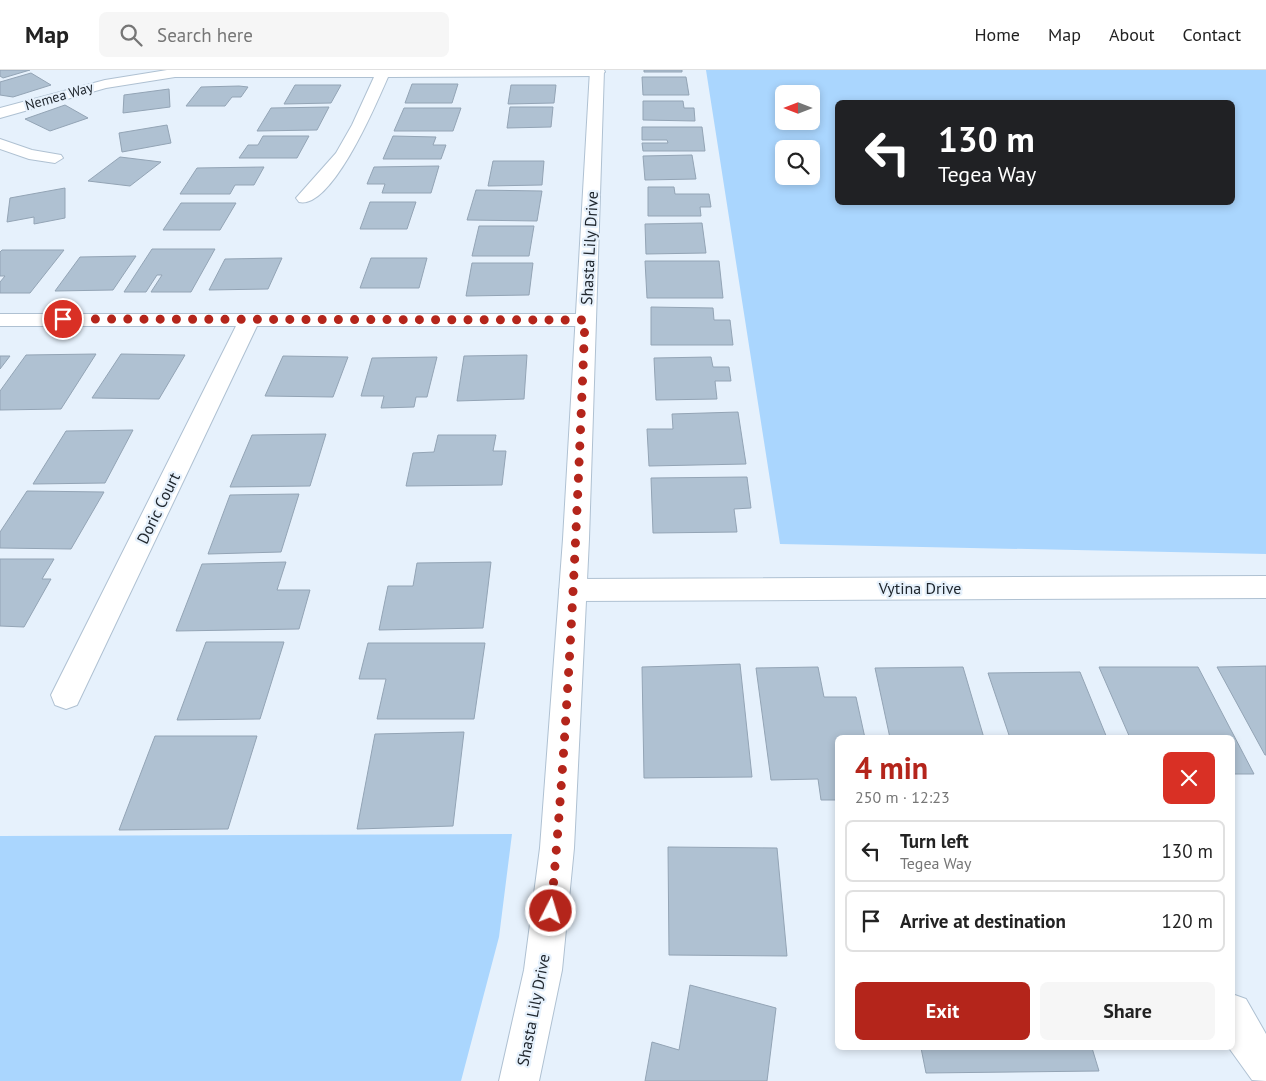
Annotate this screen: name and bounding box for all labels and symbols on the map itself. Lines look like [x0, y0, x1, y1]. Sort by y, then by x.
street label: Nemea Way [23, 78, 96, 114]
north arrow [775, 85, 820, 130]
street label: Shasta Lily Drive [576, 191, 602, 305]
pin [42, 298, 84, 340]
street label: Doric Court [132, 469, 184, 547]
street label: Vytina Drive [878, 578, 961, 598]
position arrow [524, 884, 576, 936]
street label: Shasta Lily Drive [512, 952, 554, 1068]

